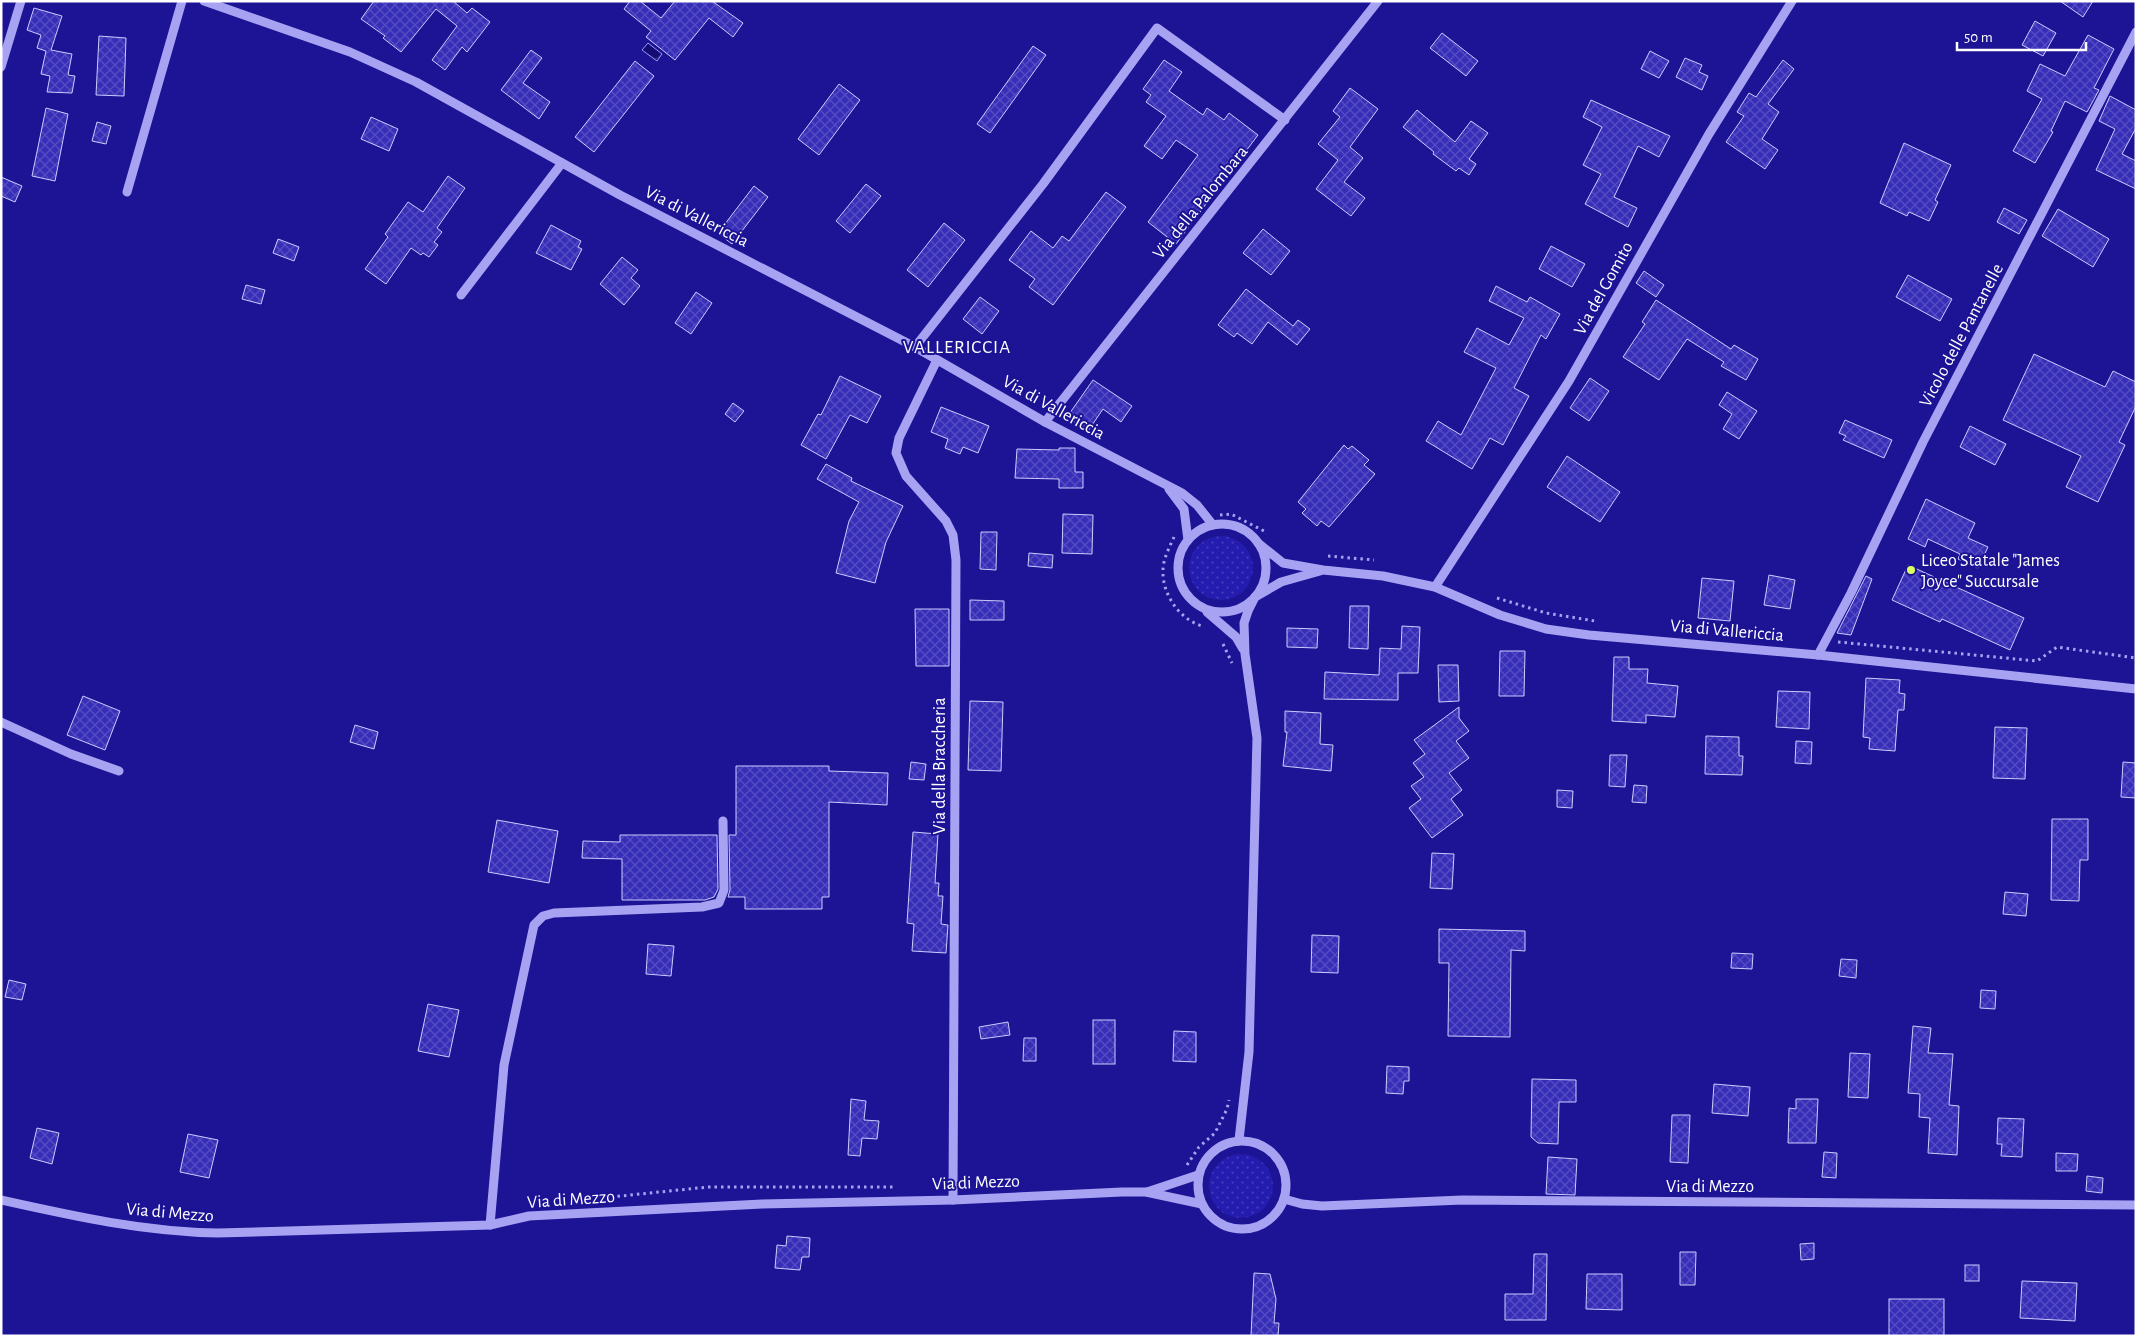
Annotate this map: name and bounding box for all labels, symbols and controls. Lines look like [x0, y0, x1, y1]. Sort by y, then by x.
scale bar [1957, 20, 2086, 52]
text: 50 m [1964, 30, 1993, 45]
street label: Via della Palombara [1150, 143, 1252, 263]
street label: Via di Vallericcia [642, 183, 751, 251]
street label: Via del Gomito [1571, 239, 1637, 338]
street label: Vicolo delle Pantanelle [1917, 261, 2007, 410]
district label: VALLERICCIA [903, 338, 1011, 357]
street label: Via di Vallericcia [999, 372, 1108, 443]
place label: Liceo Statale "James Joyce" Succursale [1921, 552, 2060, 591]
marker: Liceo Statale "James Joyce" Succursale [1905, 564, 1917, 576]
street label: Via di Vallericcia [1669, 617, 1784, 645]
street label: Via della Braccheria [931, 697, 949, 835]
street label: Via di Mezzo [932, 1172, 1020, 1194]
street label: Via di Mezzo [1666, 1178, 1754, 1196]
street label: Via di Mezzo [527, 1188, 616, 1212]
street label: Via di Mezzo [125, 1200, 215, 1226]

